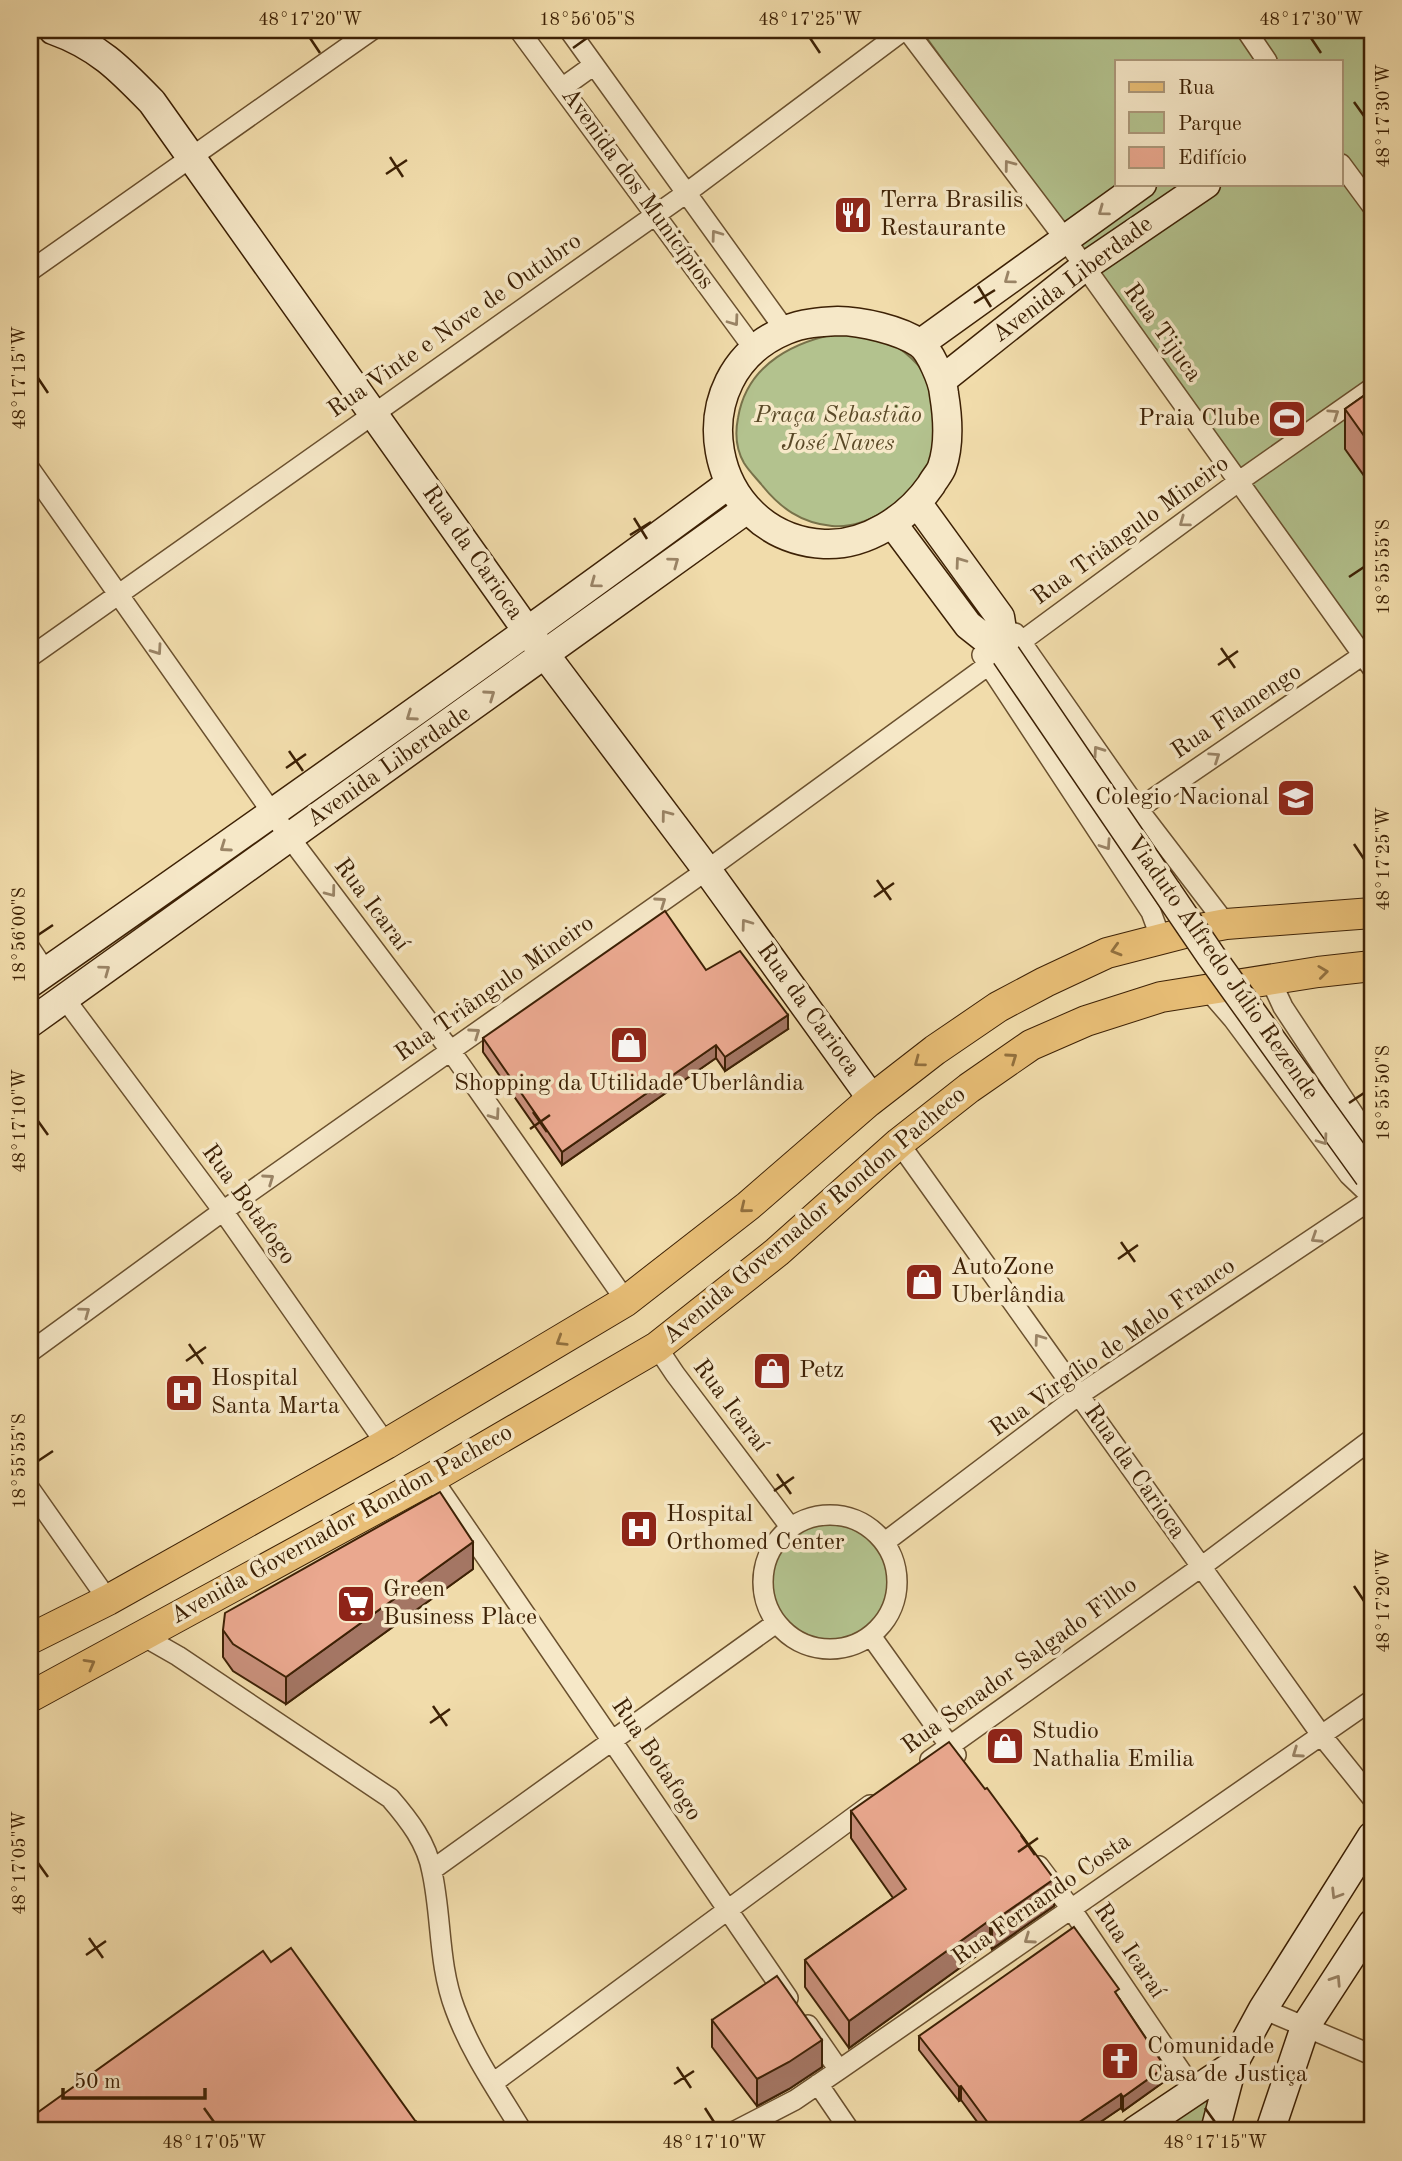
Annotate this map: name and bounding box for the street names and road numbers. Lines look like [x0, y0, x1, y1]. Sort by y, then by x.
street label: Avenida dos Municípios [556, 84, 718, 294]
street label: Avenida Liberdade [988, 212, 1158, 348]
street label: Rua Vinte e Nove de Outubro [324, 229, 586, 423]
street label: Rua Tijuca [1118, 279, 1206, 387]
street label: Rua Triângulo Mineiro [1028, 452, 1234, 610]
street label: Rua da Carioca [417, 481, 527, 625]
street label: Rua Flamengo [1168, 660, 1306, 764]
street label: Avenida Liberdade [303, 702, 475, 832]
street label: Viaduto Alfredo Júlio Rezende [1121, 831, 1323, 1105]
street label: Rua Icaraí [329, 854, 414, 956]
street label: Rua Triângulo Mineiro [391, 911, 599, 1067]
street label: Rua da Carioca [752, 939, 864, 1081]
street label: Avenida Governador Rondon Pacheco [659, 1083, 971, 1349]
street label: Rua Botafogo [197, 1141, 299, 1269]
street label: Rua Virgílio de Melo Franco [986, 1254, 1240, 1442]
street label: Rua Icaraí [688, 1355, 773, 1457]
street label: Rua da Carioca [1079, 1400, 1189, 1544]
street label: Avenida Governador Rondon Pacheco [167, 1421, 517, 1629]
street label: Rua Senador Salgado Filho [898, 1573, 1142, 1759]
street label: Rua Botafogo [606, 1694, 706, 1826]
street label: Rua Fernando Costa [948, 1829, 1136, 1970]
street label: Rua Icaraí [1089, 1899, 1170, 2003]

